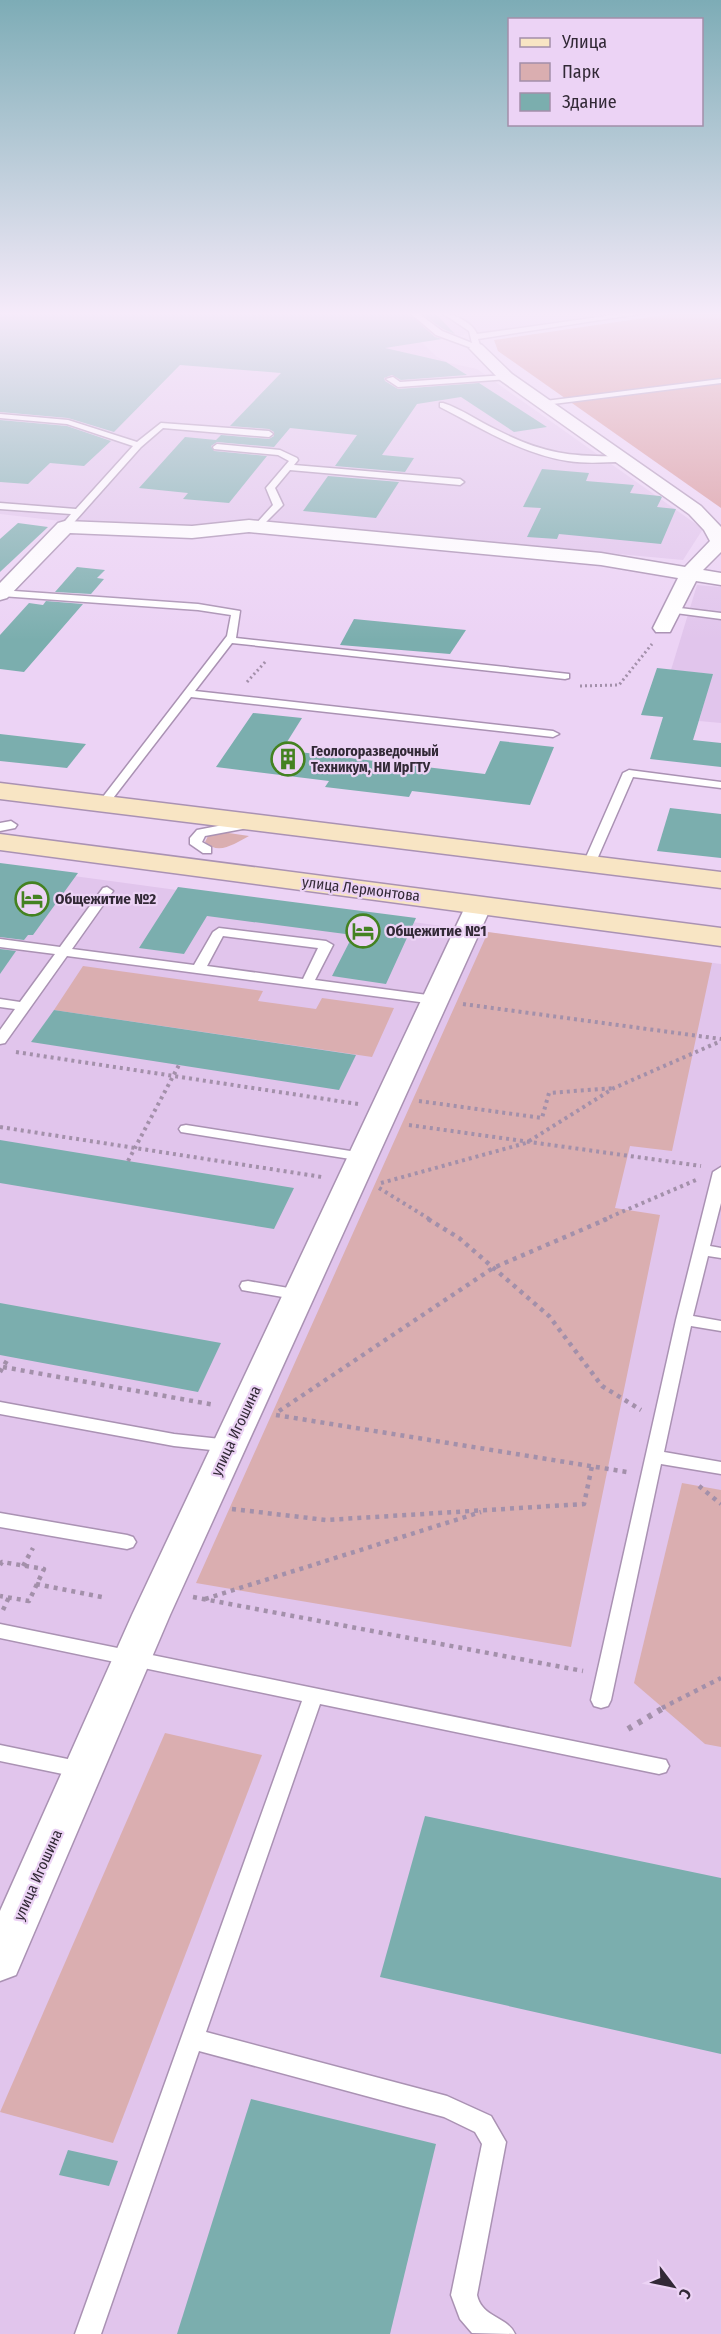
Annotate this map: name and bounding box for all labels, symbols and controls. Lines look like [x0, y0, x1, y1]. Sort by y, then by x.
legend [508, 18, 703, 126]
text: Улица [561, 31, 607, 53]
text: Парк [562, 61, 600, 83]
text: Здание [562, 91, 617, 113]
building icon: Геологоразведочный Техникум, НИ ИрГТУ [270, 741, 306, 777]
place label: Геологоразведочный Техникум, НИ ИрГТУ [311, 743, 439, 776]
street label: улица Лермонтова [301, 873, 421, 905]
hotel icon: Общежитие №2 [14, 881, 50, 917]
place label: Общежитие №2 [55, 890, 156, 908]
hotel icon: Общежитие №1 [345, 913, 381, 949]
place label: Общежитие №1 [386, 922, 487, 940]
street label: улица Игошина [207, 1383, 265, 1479]
street label: улица Игошина [10, 1827, 66, 1923]
north arrow [643, 2256, 703, 2316]
text: С [675, 2285, 696, 2303]

